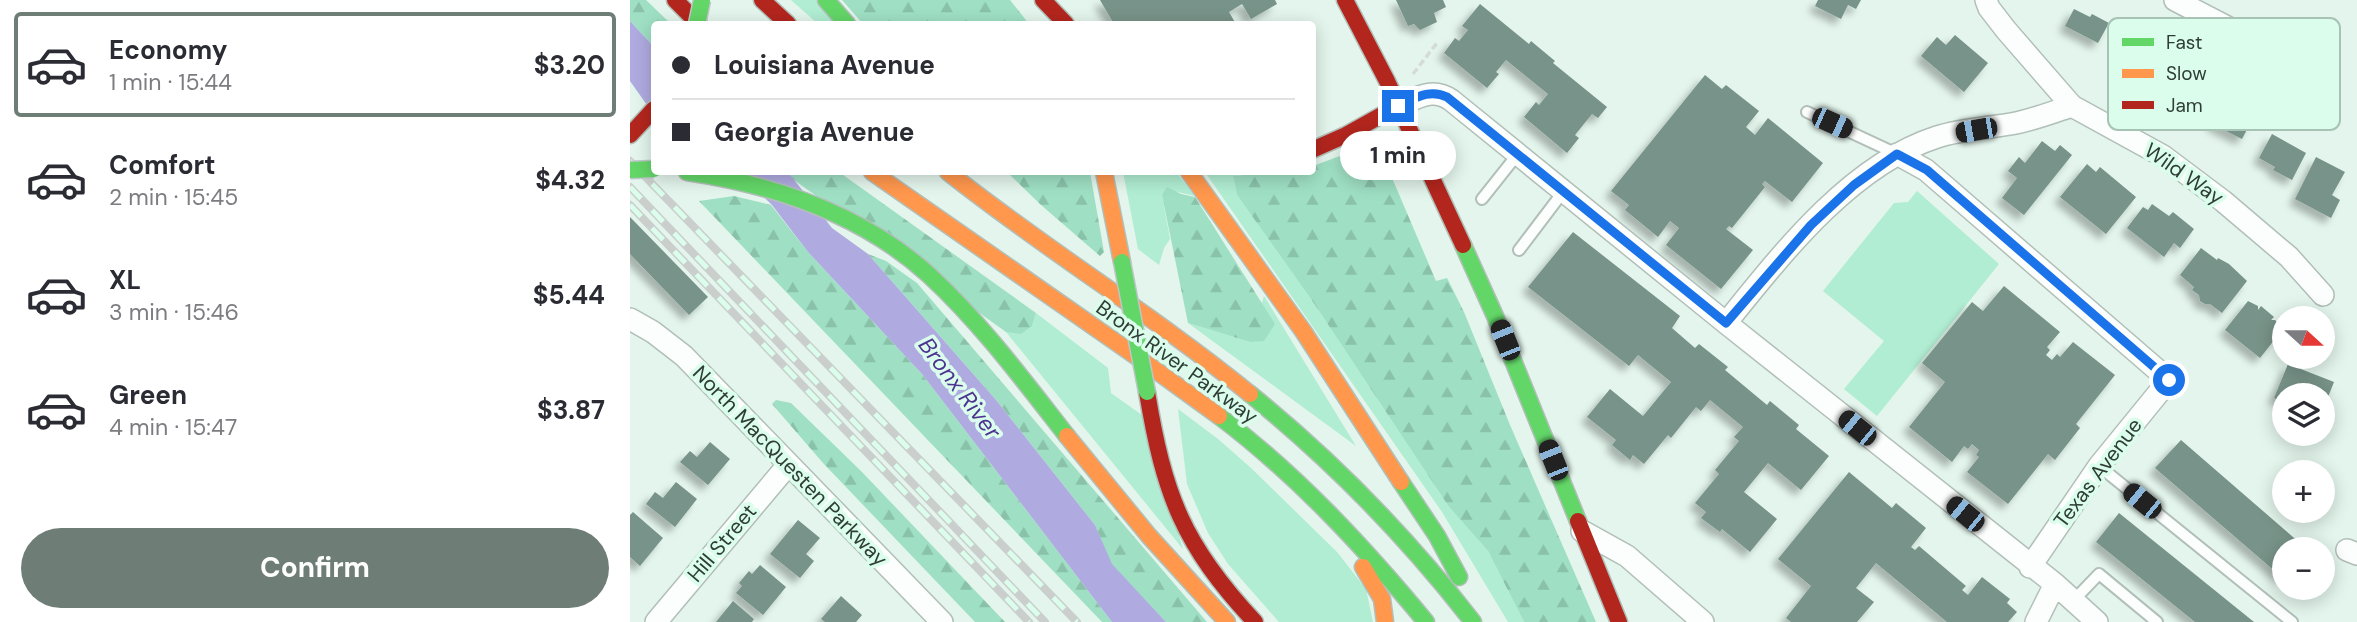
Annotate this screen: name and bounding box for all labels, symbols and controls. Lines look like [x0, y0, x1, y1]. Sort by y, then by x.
legend [2108, 18, 2340, 130]
text: Fast [2166, 30, 2202, 55]
icon: car [25, 33, 88, 96]
text: Economy [109, 33, 227, 67]
text: $3.20 [534, 48, 605, 82]
text: Louisiana Avenue [714, 48, 935, 82]
text: Slow [2166, 61, 2207, 86]
text: 1 min · 15:44 [109, 67, 232, 97]
route end [1382, 90, 1414, 122]
text: Jam [2166, 93, 2203, 118]
car [1809, 105, 1856, 141]
text: Georgia Avenue [714, 115, 914, 149]
car [1954, 116, 1999, 144]
callout: 1 min [1340, 130, 1456, 180]
street label: Wild Way [2139, 136, 2230, 212]
text: 1 min [1370, 140, 1426, 170]
icon: car [25, 148, 88, 211]
text: Comfort [109, 148, 215, 182]
text: $4.32 [535, 163, 605, 197]
text: 2 min · 15:45 [109, 182, 238, 212]
icon: car [25, 263, 88, 326]
text: XL [109, 263, 141, 297]
text: $5.44 [533, 278, 605, 312]
street label: Bronx River Parkway [1090, 294, 1264, 430]
text: 3 min · 15:46 [109, 297, 239, 327]
north arrow [2272, 306, 2334, 369]
map controls [2272, 306, 2335, 600]
car [1488, 317, 1523, 363]
water label: Bronx River [912, 331, 1009, 446]
street label: North MacQuesten Parkway [686, 359, 894, 573]
route start [2153, 364, 2185, 396]
icon: car [25, 378, 88, 441]
text: Green [109, 378, 187, 412]
button: layers [2272, 383, 2335, 446]
text: $3.87 [537, 393, 605, 427]
car [1835, 407, 1880, 449]
text: 4 min · 15:47 [109, 412, 237, 442]
street label: Texas Avenue [2048, 412, 2149, 534]
car [1536, 437, 1571, 483]
button: + [2272, 460, 2335, 523]
car [2120, 480, 2165, 522]
car [1943, 493, 1988, 535]
street label: Hill Street [681, 498, 763, 588]
button: Confirm [21, 528, 609, 608]
button: − [2272, 537, 2335, 600]

